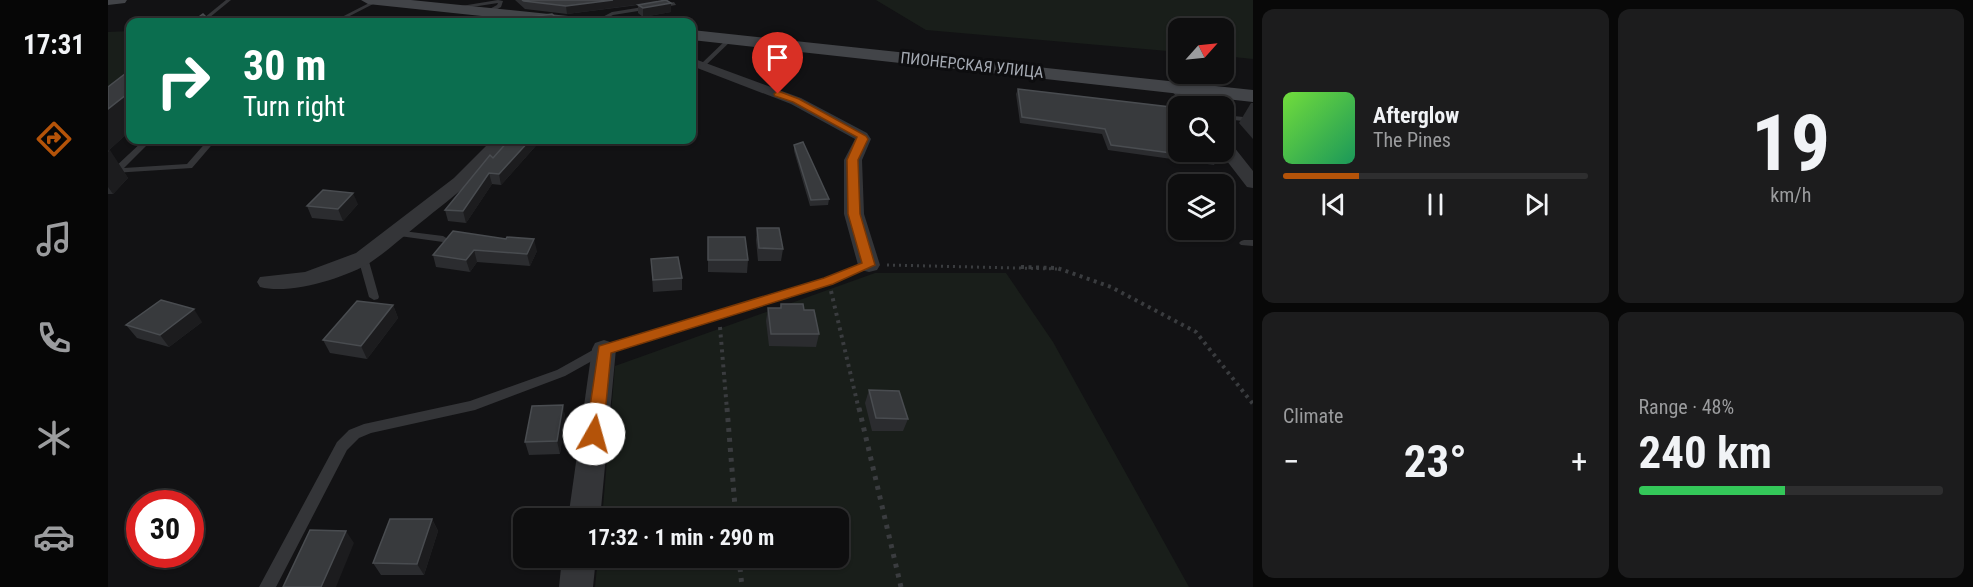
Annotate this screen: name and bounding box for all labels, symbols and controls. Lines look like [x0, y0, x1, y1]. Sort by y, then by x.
north arrow [1168, 18, 1234, 84]
map controls [1168, 18, 1234, 240]
text: 17:31 [23, 29, 85, 61]
pin [752, 32, 803, 94]
text: 30 m [243, 41, 326, 90]
icon: arrive [761, 41, 794, 74]
icon: right [144, 42, 222, 120]
street label: ПИОНЕРСКАЯ УЛИЦА [899, 48, 1045, 82]
text: Turn right [243, 91, 345, 123]
button: search [1168, 96, 1234, 162]
text: 19 [1751, 98, 1830, 189]
text: Afterglow [1373, 103, 1459, 128]
icon: directions [33, 118, 75, 160]
text: The Pines [1373, 128, 1451, 152]
button: layers [1168, 174, 1234, 240]
text: km/h [1770, 183, 1811, 207]
icon: previous [1317, 188, 1350, 221]
icon: pause [1419, 188, 1452, 221]
icon: next [1520, 188, 1553, 221]
icon: music [33, 218, 75, 260]
icon: phone [33, 317, 75, 359]
text: Range · 48% [1639, 395, 1734, 419]
position arrow [562, 402, 626, 466]
text: Climate [1283, 404, 1343, 428]
icon: climate [33, 417, 75, 459]
text: 240 km [1639, 426, 1772, 479]
text: 23° [1404, 435, 1467, 488]
text: − [1283, 442, 1300, 481]
text: + [1571, 442, 1587, 481]
speed limit sign: 30 [126, 490, 204, 568]
icon: car [33, 516, 75, 558]
text: 17:32 · 1 min · 290 m [588, 525, 774, 550]

